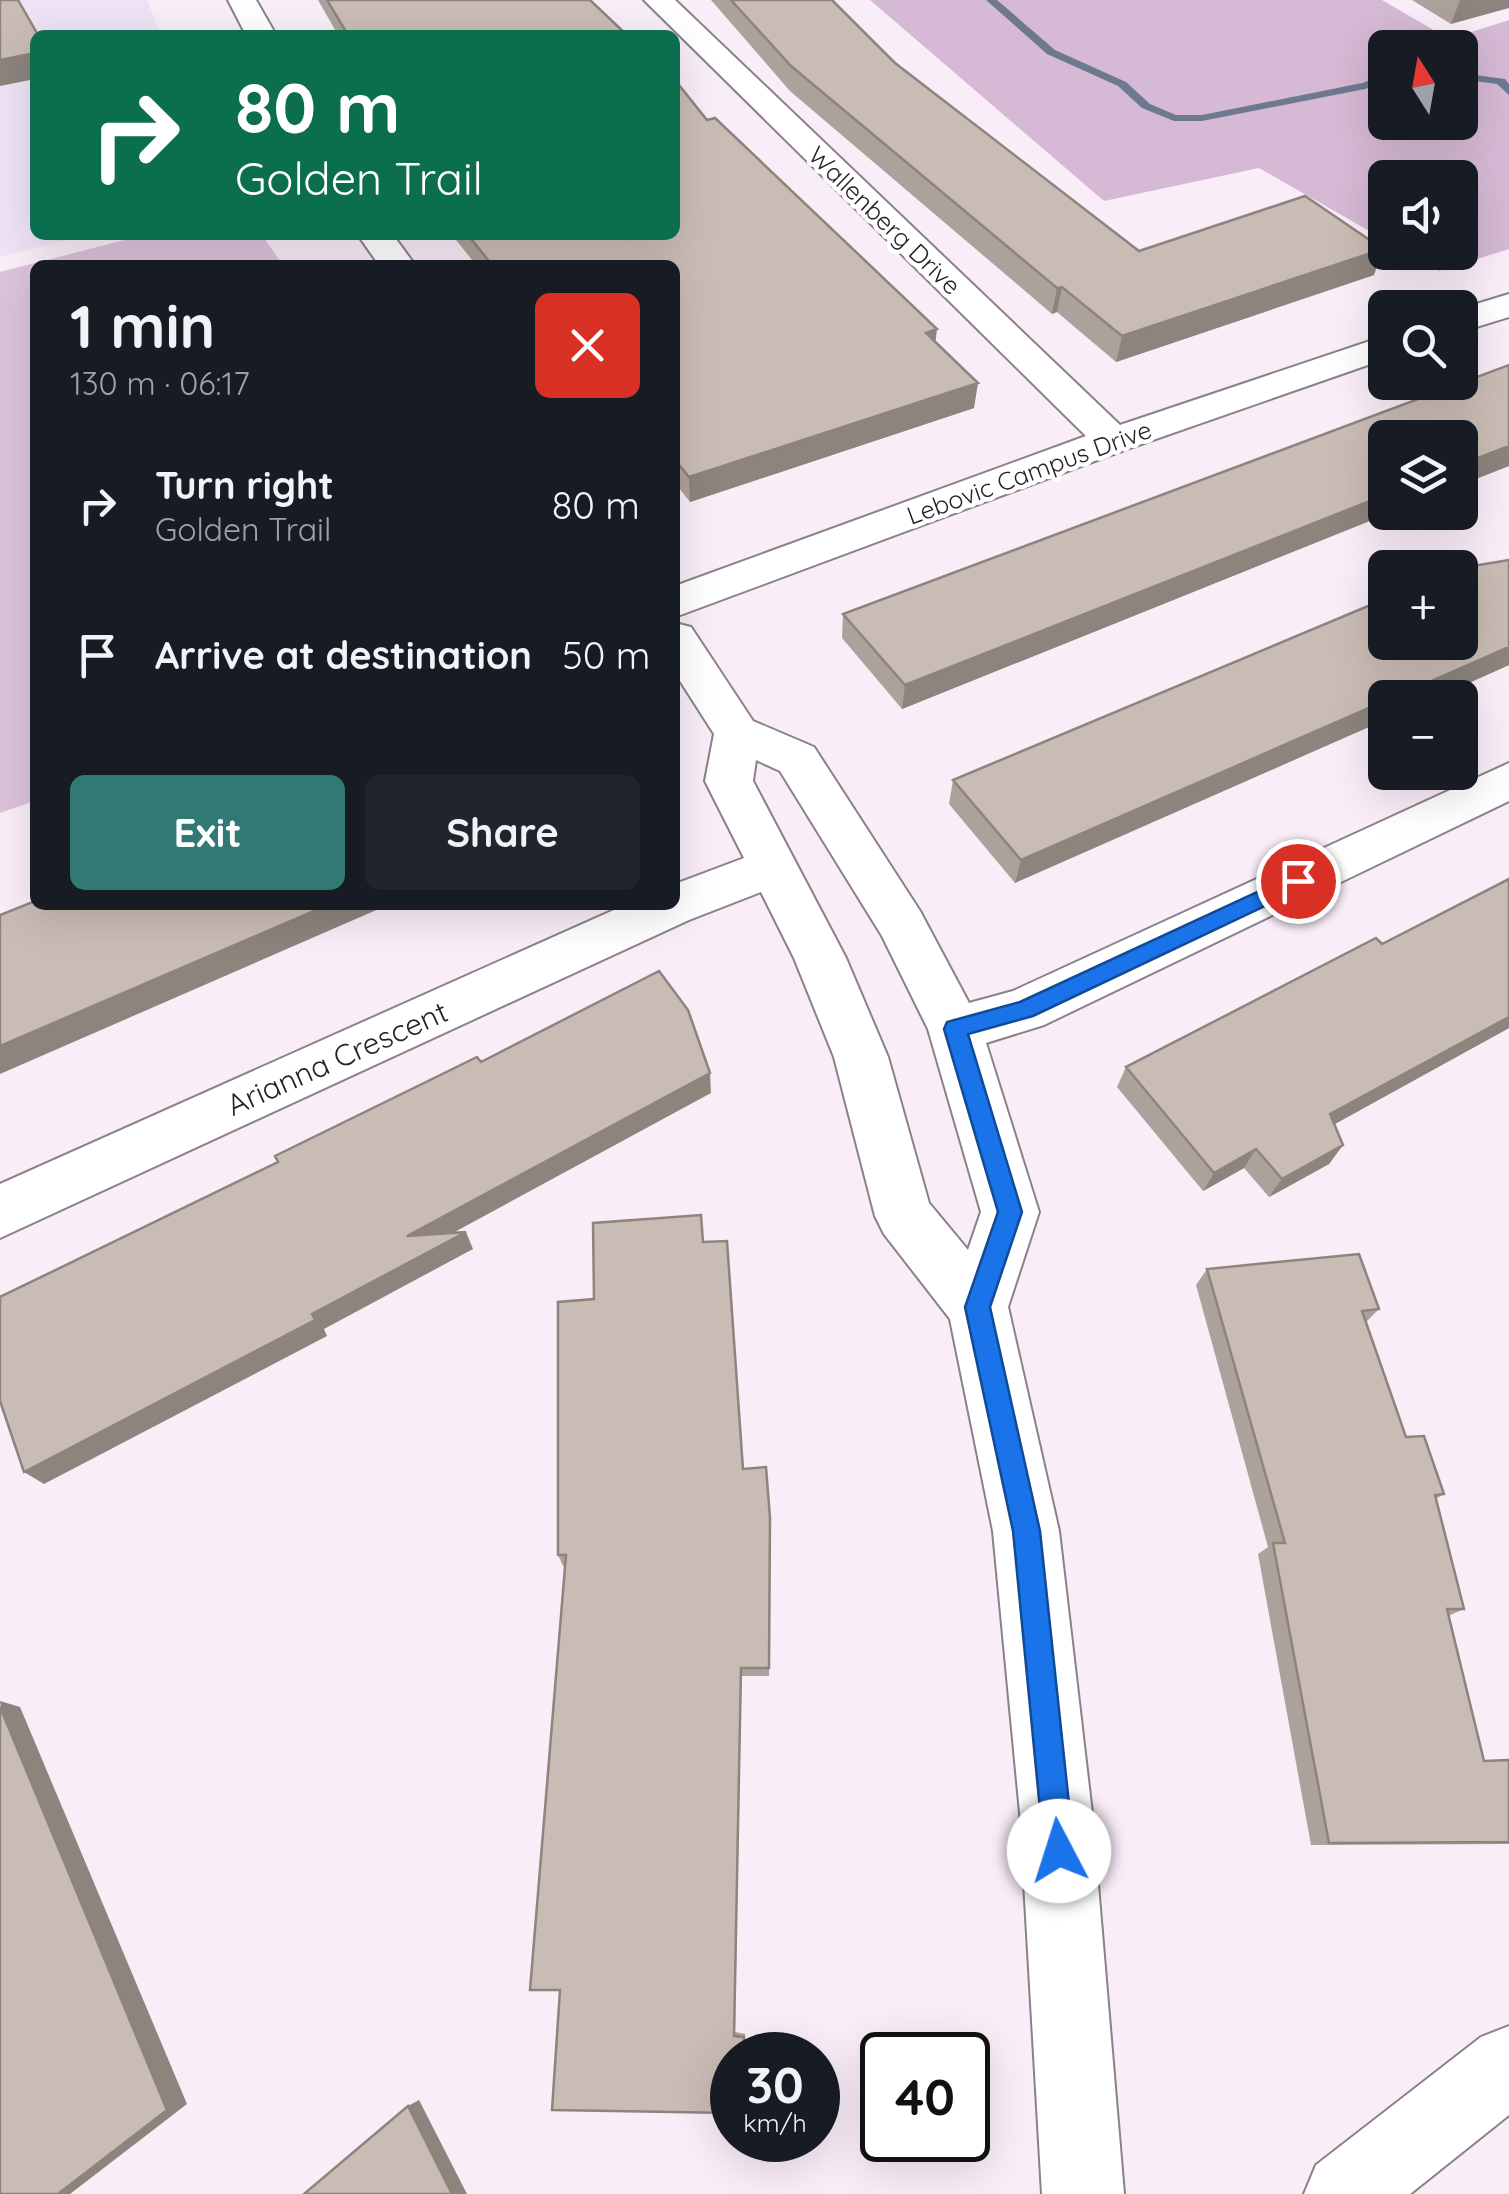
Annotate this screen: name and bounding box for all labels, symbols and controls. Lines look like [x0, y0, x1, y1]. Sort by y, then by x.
north arrow [1368, 30, 1478, 140]
map controls [1368, 30, 1478, 790]
text: 80 m [235, 63, 400, 151]
icon: right [70, 70, 200, 200]
street label: Wallenberg Drive [802, 139, 968, 301]
text: Golden Trail [235, 150, 483, 206]
button: sound [1368, 160, 1478, 270]
text: 1 min [70, 288, 215, 363]
button: search [1368, 290, 1478, 400]
button: close [535, 293, 640, 398]
text: 130 m · 06:17 [70, 363, 250, 403]
street label: Lebovic Campus Drive [902, 413, 1156, 531]
button: layers [1368, 420, 1478, 530]
text: Turn right [155, 461, 334, 509]
icon: right [70, 478, 125, 533]
text: 80 m [552, 481, 640, 529]
text: Golden Trail [155, 509, 331, 549]
button: + [1368, 550, 1478, 660]
icon: arrive [70, 628, 125, 683]
text: Arrive at destination [155, 631, 532, 679]
text: 50 m [562, 631, 650, 679]
button: − [1368, 680, 1478, 790]
button: Exit [70, 775, 345, 890]
button: Share [365, 775, 640, 890]
pin [1256, 839, 1341, 924]
icon: arrive [1271, 854, 1326, 909]
street label: Arianna Crescent [221, 992, 453, 1124]
position arrow [1007, 1799, 1111, 1903]
speed limit sign: 40 [860, 2032, 990, 2162]
text: 30 [746, 2053, 804, 2116]
text: km/h [743, 2107, 807, 2138]

